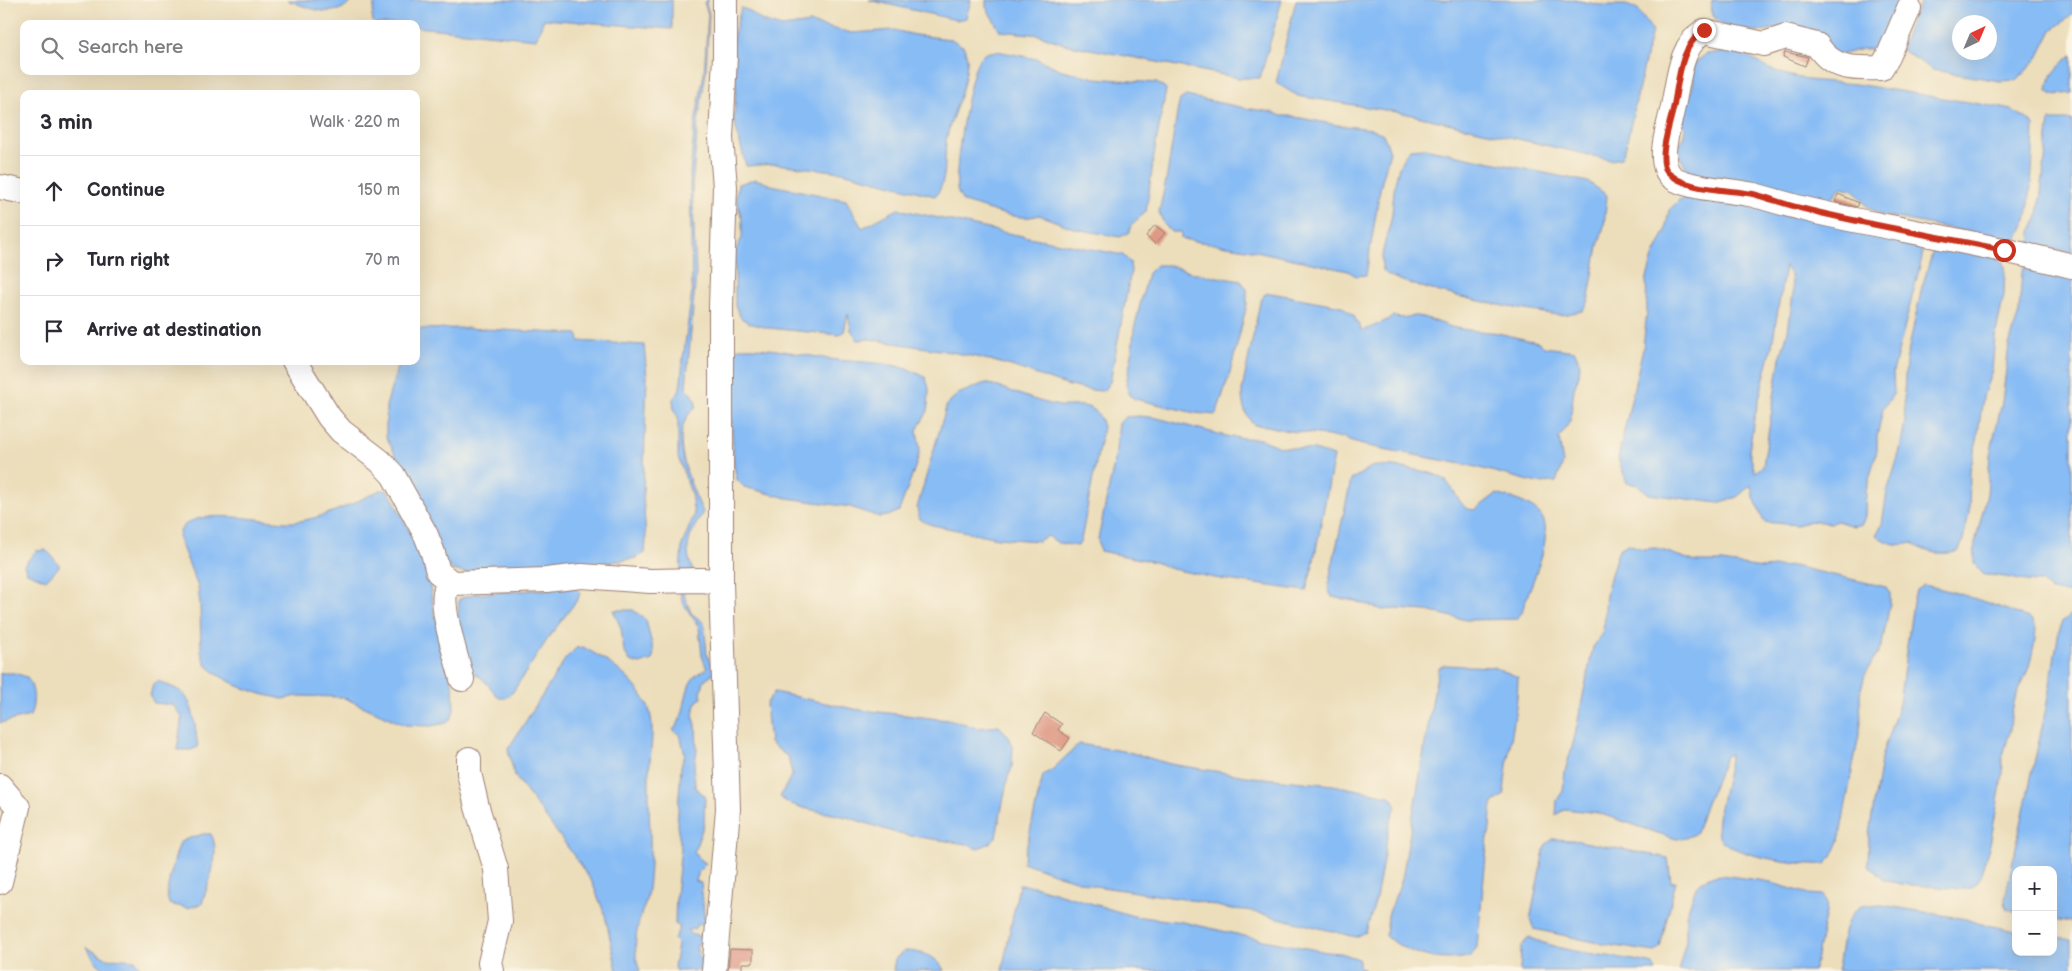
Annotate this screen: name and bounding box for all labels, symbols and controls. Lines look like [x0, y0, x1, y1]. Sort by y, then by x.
north arrow [1952, 15, 1997, 60]
route end [1693, 19, 1716, 42]
search box [20, 20, 420, 75]
icon: search [38, 34, 66, 62]
text: Search here [78, 36, 183, 59]
text: 3 min [40, 110, 93, 135]
text: Walk · 220 m [310, 113, 400, 132]
icon: ahead [40, 177, 68, 205]
text: Continue [87, 179, 165, 202]
text: 150 m [358, 181, 400, 200]
route start [1993, 239, 2016, 262]
icon: right [40, 247, 68, 275]
text: Turn right [87, 249, 170, 272]
text: 70 m [365, 251, 400, 270]
icon: arrive [40, 317, 68, 345]
text: Arrive at destination [87, 319, 262, 342]
map controls [2012, 866, 2057, 956]
button: + [2012, 866, 2057, 911]
button: − [2012, 911, 2057, 956]

